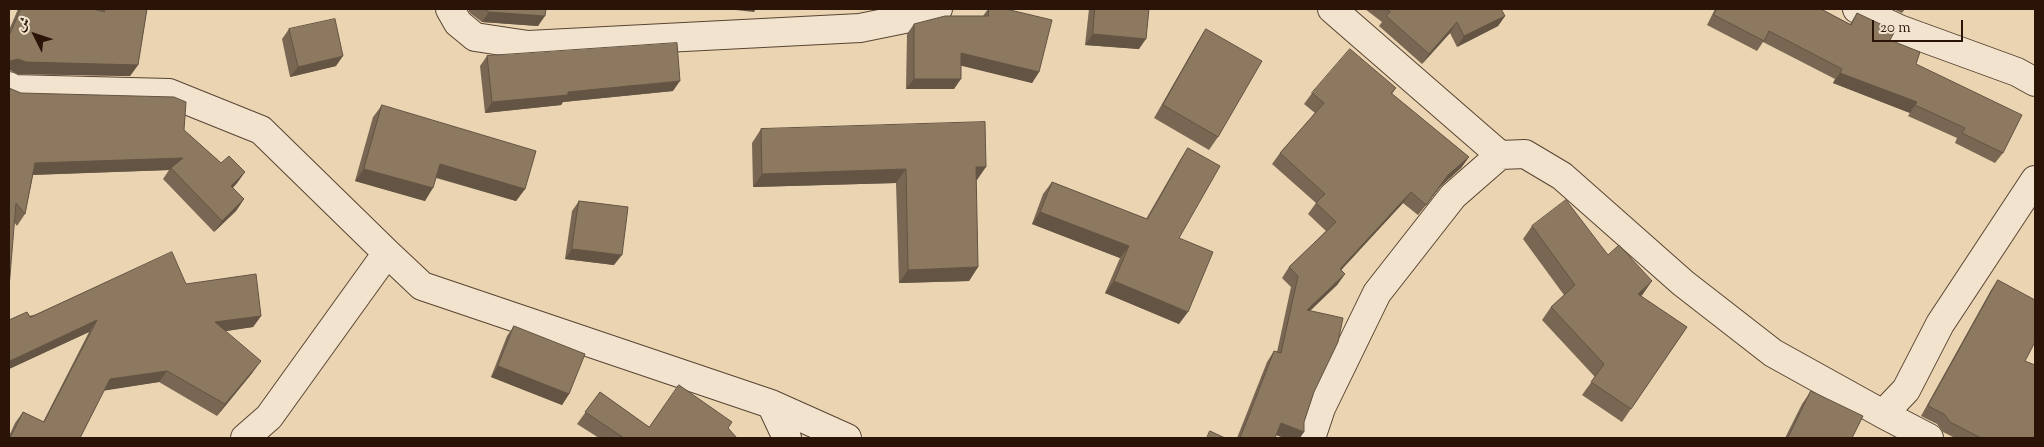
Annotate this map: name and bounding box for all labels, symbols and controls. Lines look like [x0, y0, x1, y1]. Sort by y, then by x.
north arrow [10, 10, 60, 60]
scale bar [1874, 10, 1965, 42]
text: ش [12, 13, 36, 37]
text: 20 m [1880, 18, 1911, 39]

